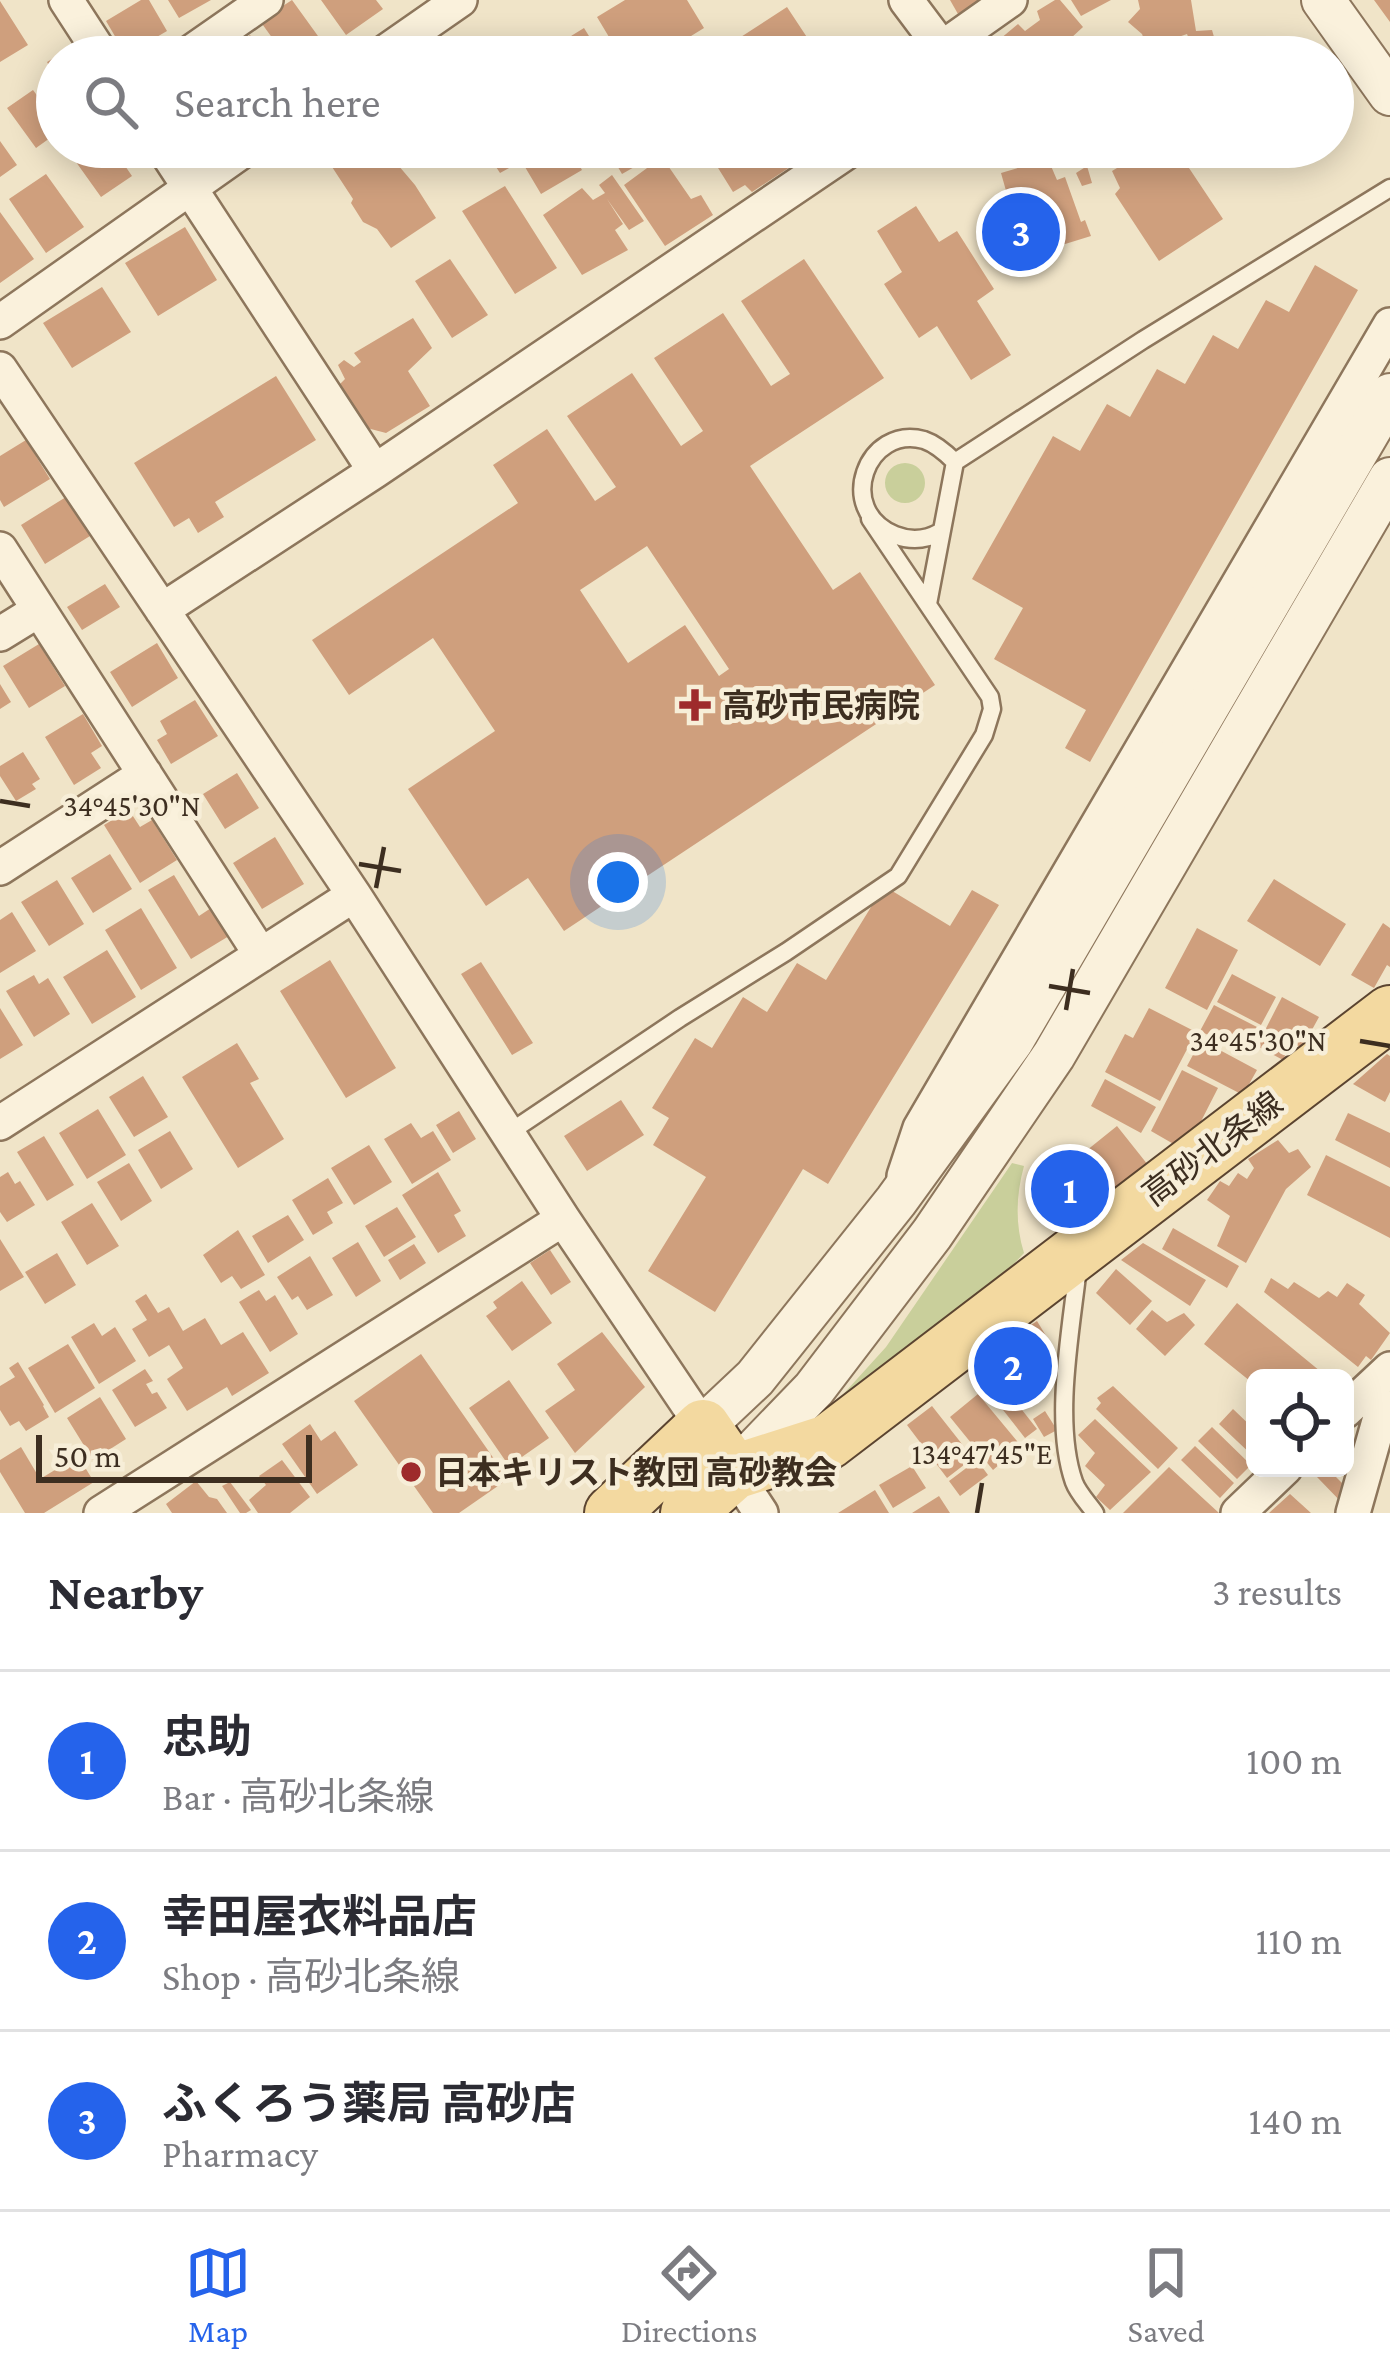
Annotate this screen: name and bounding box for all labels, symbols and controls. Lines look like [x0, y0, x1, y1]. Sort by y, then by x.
search box [36, 36, 1354, 168]
icon: search [78, 69, 144, 135]
text: Search here [174, 77, 381, 127]
pin: 3 [982, 187, 1060, 277]
place label: 高砂市民病院 [722, 687, 920, 724]
marker: 高砂市民病院 [679, 689, 711, 721]
text: 34°45'30"N [63, 789, 201, 822]
your location [588, 852, 648, 912]
text: 34°45'30"N [1189, 1024, 1327, 1057]
street label: 高砂北条線 [1135, 1084, 1289, 1213]
pin: 1 [1031, 1144, 1109, 1234]
pin: 2 [974, 1321, 1052, 1411]
map controls [1246, 1369, 1354, 1477]
button: locate [1246, 1369, 1354, 1477]
scale bar [36, 1429, 312, 1482]
text: 50 m [54, 1437, 121, 1474]
text: 134°47'45"E [912, 1437, 1052, 1470]
place label: 日本キリスト教団 高砂教会 [435, 1454, 837, 1491]
marker: 日本キリスト教団 高砂教会 [398, 1459, 424, 1485]
text: Nearby [48, 1563, 203, 1620]
text: 3 results [1212, 1570, 1342, 1613]
text: 忠助 [162, 1712, 252, 1762]
text: 1 [80, 1739, 94, 1782]
text: 100 m [1246, 1739, 1342, 1782]
text: Bar · 高砂北条線 [162, 1775, 434, 1818]
text: 幸田屋衣料品店 [162, 1892, 477, 1942]
text: 2 [77, 1919, 97, 1962]
text: 110 m [1255, 1919, 1342, 1962]
text: Shop · 高砂北条線 [162, 1955, 460, 1998]
text: ふくろう薬局 高砂店 [162, 2079, 576, 2129]
text: 3 [77, 2099, 97, 2142]
text: 140 m [1248, 2099, 1342, 2142]
text: Pharmacy [162, 2132, 318, 2175]
tab: Map [185, 2240, 251, 2349]
tab: Directions [621, 2240, 758, 2349]
tab: Saved [1128, 2240, 1205, 2349]

